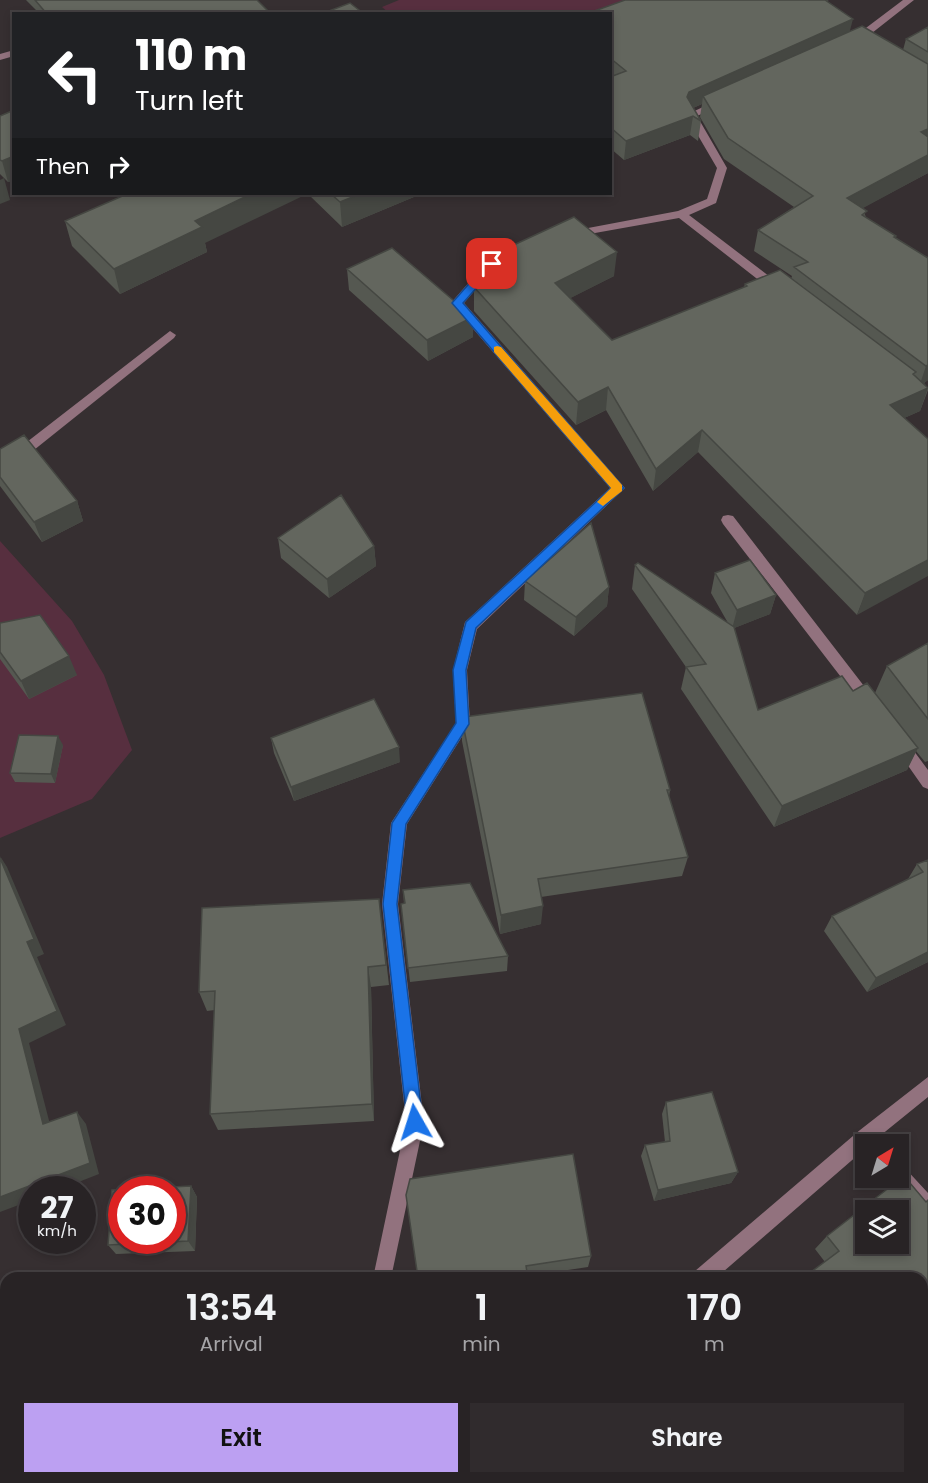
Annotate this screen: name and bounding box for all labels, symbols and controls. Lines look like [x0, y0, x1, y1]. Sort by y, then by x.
text: 110 m [135, 26, 247, 85]
icon: left [36, 36, 114, 114]
text: Turn left [135, 82, 244, 119]
icon: right [102, 150, 135, 183]
text: Then [36, 151, 90, 182]
pin [466, 238, 517, 289]
icon: arrive [475, 247, 508, 280]
position arrow [383, 1090, 447, 1154]
north arrow [855, 1134, 909, 1188]
map controls [855, 1134, 909, 1254]
speed limit sign: 30 [108, 1176, 186, 1254]
text: 27 [40, 1186, 74, 1229]
button: layers [855, 1200, 909, 1254]
text: km/h [37, 1220, 77, 1241]
text: 13:54 [186, 1282, 277, 1333]
text: 1 [475, 1282, 488, 1333]
text: 170 [686, 1282, 742, 1333]
text: Arrival [200, 1330, 263, 1358]
text: min [462, 1330, 501, 1358]
text: m [704, 1330, 725, 1358]
button: Exit [24, 1403, 458, 1472]
button: Share [470, 1403, 904, 1472]

